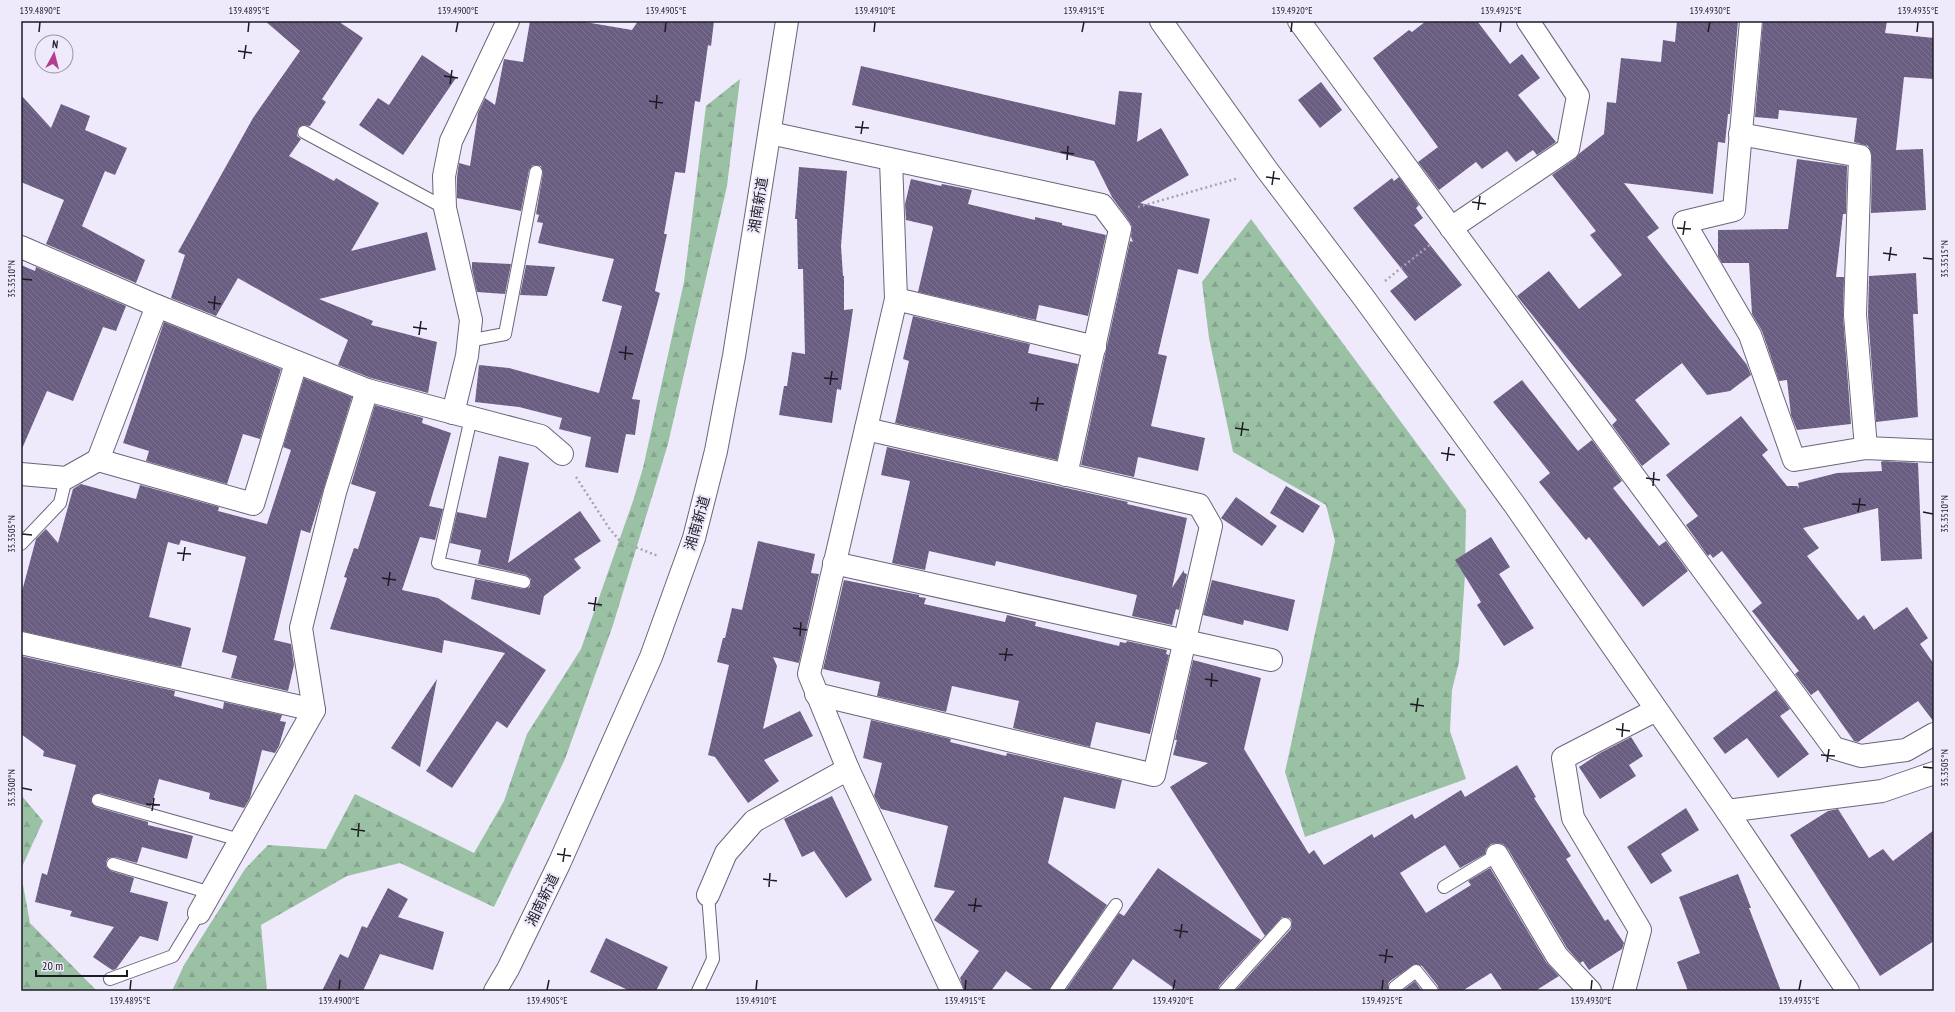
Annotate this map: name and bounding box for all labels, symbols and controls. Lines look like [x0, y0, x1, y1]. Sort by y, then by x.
text: 139.4890°E [20, 4, 61, 17]
text: 139.4895°E [229, 4, 270, 17]
text: 139.4900°E [438, 4, 479, 17]
text: 139.4905°E [646, 4, 687, 17]
text: 139.4910°E [855, 4, 896, 17]
text: 139.4915°E [1064, 4, 1105, 17]
text: 139.4920°E [1272, 4, 1313, 17]
text: 139.4925°E [1481, 4, 1522, 17]
text: 139.4930°E [1690, 4, 1731, 17]
text: 139.4935°E [1898, 4, 1939, 17]
north arrow [34, 34, 74, 74]
text: N [51, 37, 59, 51]
street label: 湘南新道 [745, 176, 771, 234]
text: 35.3515°N [1938, 240, 1951, 278]
text: 35.3510°N [5, 260, 18, 298]
street label: 湘南新道 [681, 494, 713, 552]
text: 35.3510°N [1938, 495, 1951, 533]
text: 35.3505°N [5, 515, 18, 553]
text: 35.3505°N [1938, 749, 1951, 787]
text: 35.3500°N [5, 769, 18, 807]
street label: 湘南新道 [522, 871, 562, 929]
scale bar [36, 952, 127, 978]
text: 20 m [42, 958, 63, 973]
text: 139.4895°E [110, 994, 151, 1007]
text: 139.4900°E [319, 994, 360, 1007]
text: 139.4905°E [527, 994, 568, 1007]
text: 139.4910°E [736, 994, 777, 1007]
text: 139.4915°E [945, 994, 986, 1007]
text: 139.4920°E [1153, 994, 1194, 1007]
text: 139.4925°E [1362, 994, 1403, 1007]
text: 139.4930°E [1571, 994, 1612, 1007]
text: 139.4935°E [1779, 994, 1820, 1007]

